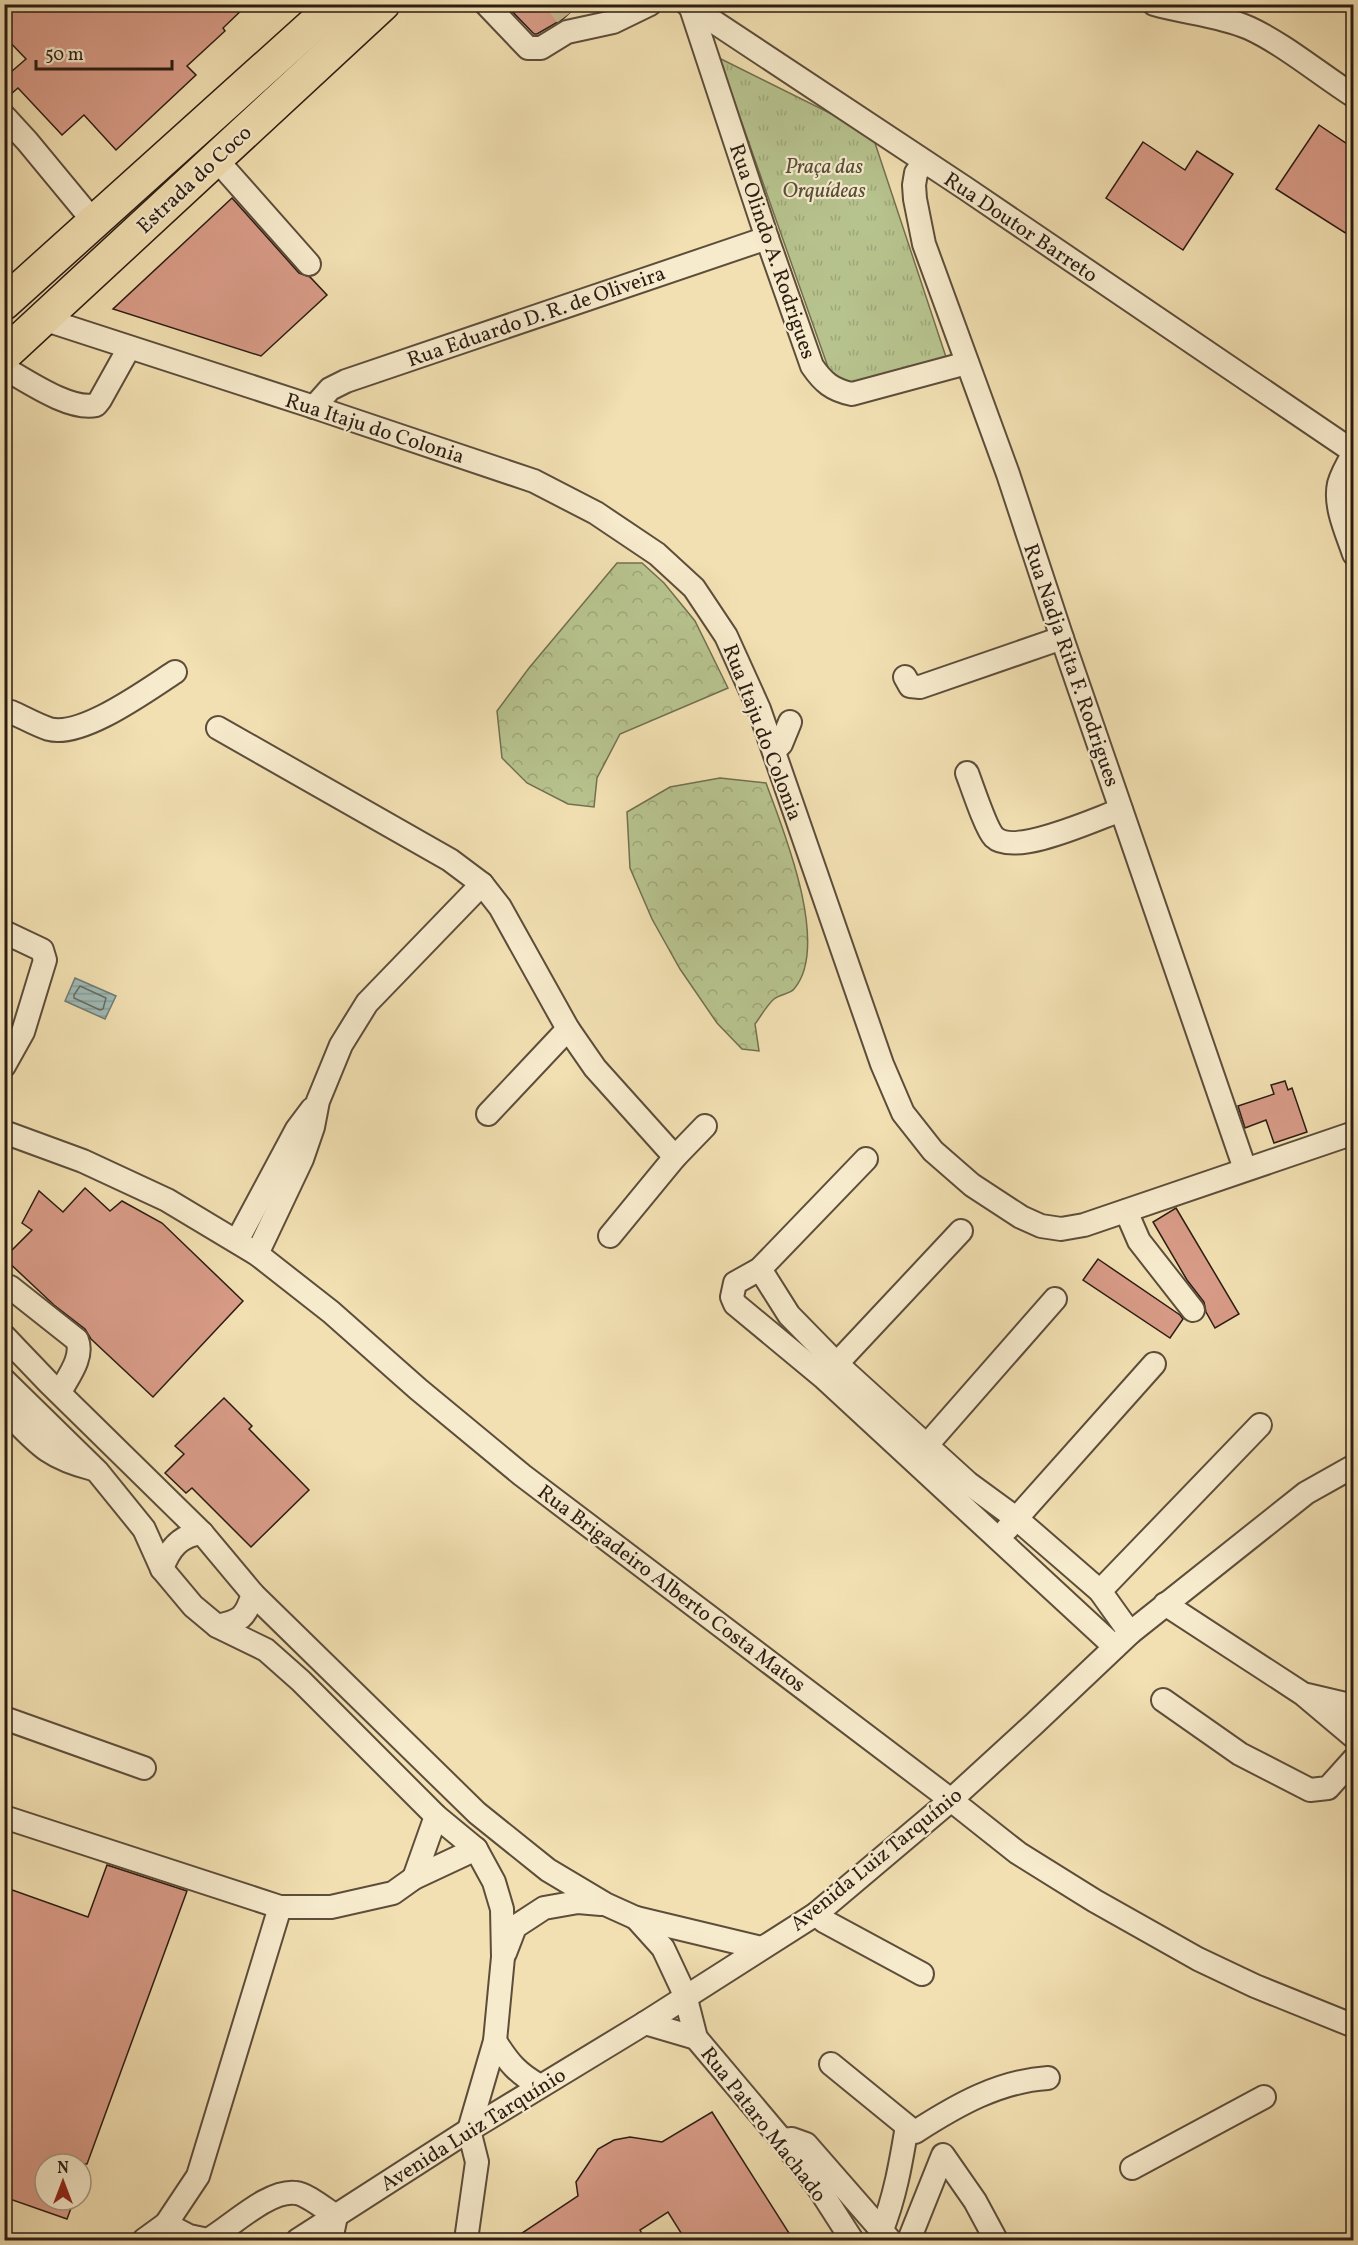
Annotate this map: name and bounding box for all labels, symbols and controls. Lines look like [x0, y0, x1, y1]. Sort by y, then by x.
scale bar [36, 33, 172, 71]
text: 50 m [45, 43, 84, 68]
street label: Estrada do Coco [131, 119, 259, 241]
street label: Rua Olindo A. Rodrigues [721, 140, 822, 363]
park label: Praça das Orquídeas [782, 153, 866, 206]
street label: Rua Doutor Barreto [937, 166, 1103, 291]
street label: Rua Eduardo D. R. de Oliveira [403, 259, 670, 375]
street label: Rua Itaju do Colonia [281, 387, 468, 472]
street label: Rua Nadja Rita F. Rodrigues [1015, 540, 1126, 791]
street label: Rua Itaju do Colonia [715, 640, 809, 825]
street label: Rua Brigadeiro Alberto Costa Matos [531, 1479, 811, 1700]
street label: Avenida Luiz Tarquínio [785, 1782, 969, 1939]
street label: Rua Pataro Machado [693, 2041, 833, 2209]
street label: Avenida Luiz Tarquínio [376, 2061, 572, 2199]
north arrow [33, 2152, 93, 2212]
text: N [57, 2158, 69, 2180]

